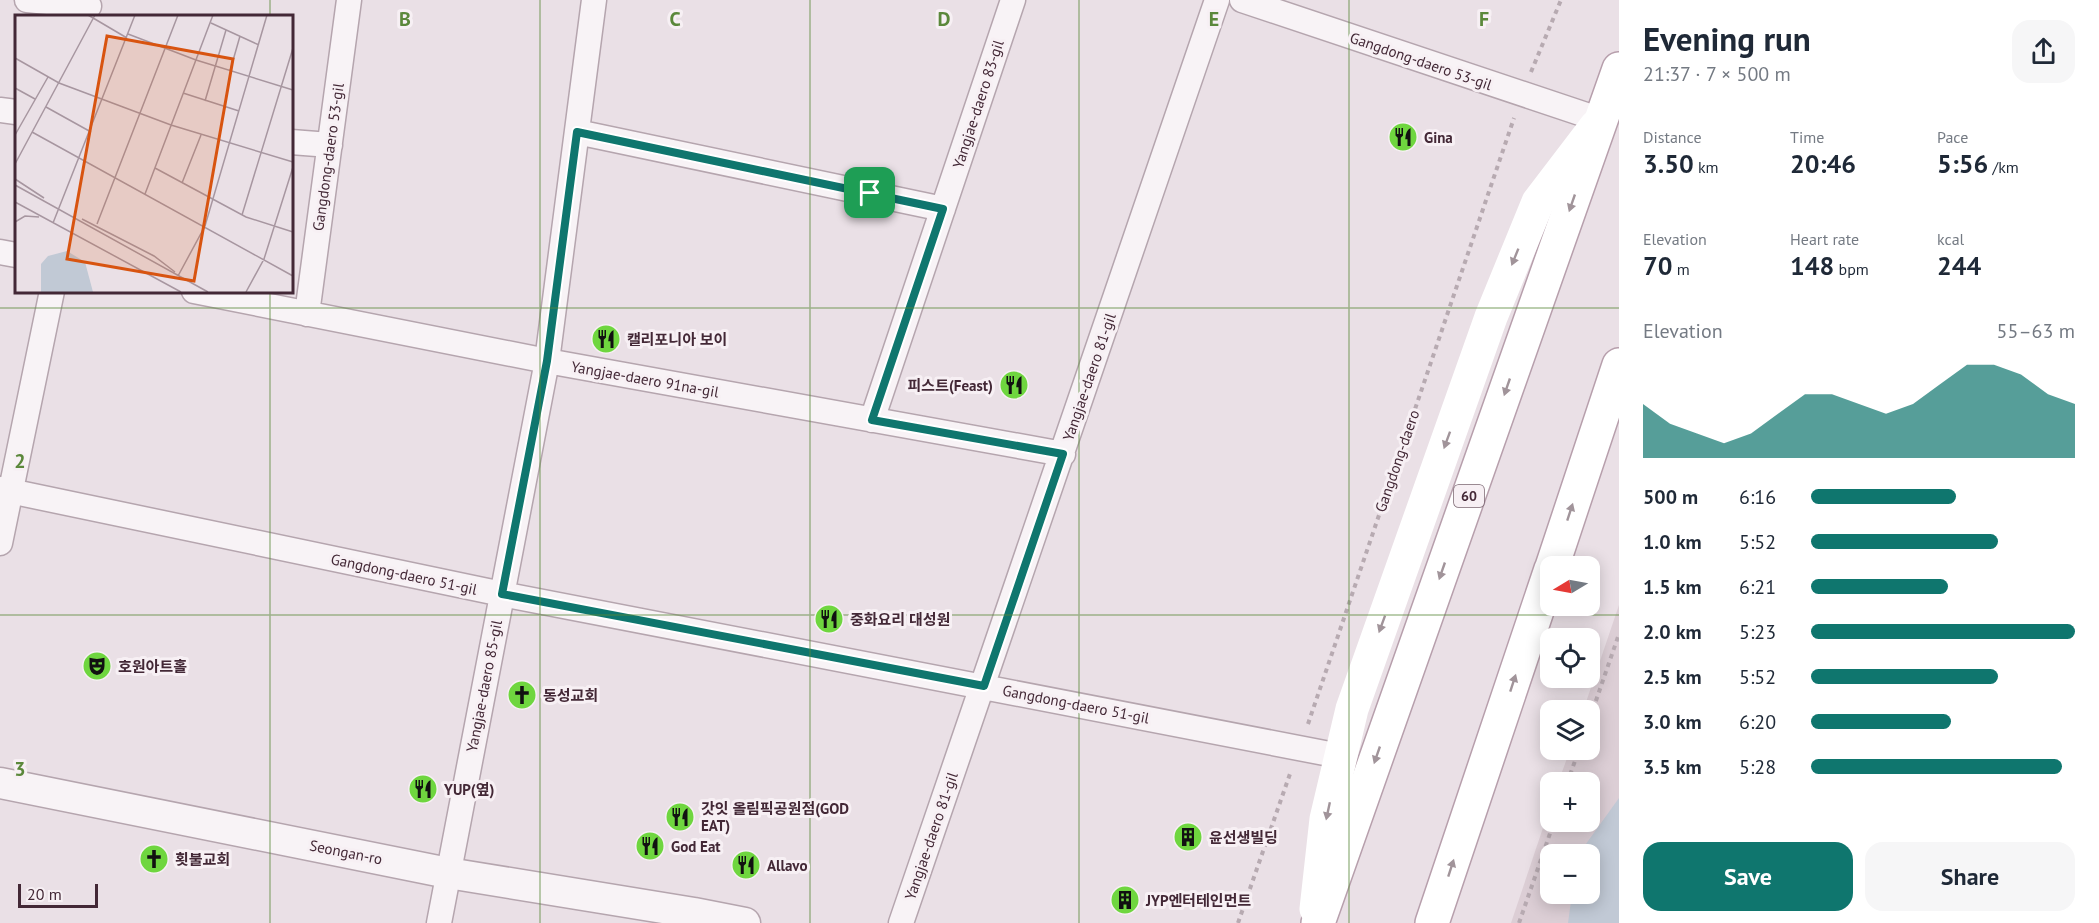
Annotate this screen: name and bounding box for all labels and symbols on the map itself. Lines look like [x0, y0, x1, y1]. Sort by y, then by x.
text: B [399, 6, 411, 32]
text: C [669, 6, 681, 32]
text: D [938, 6, 951, 32]
text: E [1209, 6, 1219, 32]
text: F [1479, 6, 1489, 32]
inset map [15, 15, 292, 292]
street label: Gangdong-daero 53-gil [1347, 28, 1495, 94]
street label: Yangjae-daero 83-gil [948, 37, 1008, 171]
street label: Gangdong-daero 53-gil [308, 81, 348, 232]
restaurant icon: Gina [1387, 121, 1419, 153]
place label: Gina [1424, 128, 1453, 147]
pin [844, 167, 895, 218]
one-way arrow [1566, 194, 1576, 212]
one-way arrow [1510, 249, 1520, 267]
street label: Yangjae-daero 81-gil [1058, 310, 1120, 443]
restaurant icon: 캘리포니아 보이 [590, 323, 622, 355]
place label: 캘리포니아 보이 [627, 330, 727, 349]
street label: Yangjae-daero 91na-gil [570, 357, 721, 401]
restaurant icon: 피스트(Feast) [998, 369, 1030, 401]
place label: 피스트(Feast) [908, 376, 993, 395]
one-way arrow [1501, 378, 1511, 396]
street label: Gangdong-daero [1371, 407, 1423, 515]
one-way arrow [1442, 431, 1452, 449]
text: 2 [14, 448, 26, 474]
road number: 60 [1454, 485, 1484, 507]
one-way arrow [1566, 502, 1575, 520]
street label: Gangdong-daero 51-gil [329, 549, 480, 599]
north arrow [1540, 556, 1600, 616]
one-way arrow [1437, 562, 1447, 580]
restaurant icon: 중화요리 대성원 [813, 603, 845, 635]
place label: 중화요리 대성원 [850, 610, 950, 629]
one-way arrow [1376, 615, 1386, 633]
street label: Yangjae-daero 85-gil [462, 618, 506, 754]
theatre icon: 호원아트홀 [81, 650, 113, 682]
place label: 호원아트홀 [118, 657, 187, 676]
one-way arrow [1509, 674, 1518, 692]
church icon: 동성교회 [506, 679, 538, 711]
street label: Gangdong-daero 51-gil [1001, 680, 1152, 728]
place label: 동성교회 [543, 686, 598, 705]
one-way arrow [1372, 746, 1382, 764]
text: 3 [14, 756, 26, 782]
street label: Yangjae-daero 81-gil [900, 769, 962, 902]
restaurant icon: YUP(옆) [407, 773, 439, 805]
place label: YUP(옆) [443, 780, 494, 799]
place label: 갓잇 올림픽공원점(GOD EAT) [701, 799, 849, 835]
restaurant icon: 갓잇 올림픽공원점(GOD EAT) [664, 801, 696, 833]
one-way arrow [1323, 802, 1332, 821]
building icon: 윤선생빌딩 [1172, 821, 1204, 853]
place label: 윤선생빌딩 [1209, 828, 1278, 847]
restaurant icon: God Eat [634, 830, 666, 862]
street label: Seongan-ro [308, 836, 384, 868]
place label: God Eat [671, 837, 721, 856]
church icon: 횟불교회 [138, 843, 170, 875]
restaurant icon: Allavo [730, 849, 762, 881]
place label: 횟불교회 [175, 850, 230, 869]
place label: Allavo [767, 856, 807, 875]
one-way arrow [1447, 858, 1456, 876]
scale bar [18, 881, 98, 908]
building icon: JYP엔터테인먼트 [1109, 884, 1141, 916]
place label: JYP엔터테인먼트 [1145, 891, 1251, 910]

